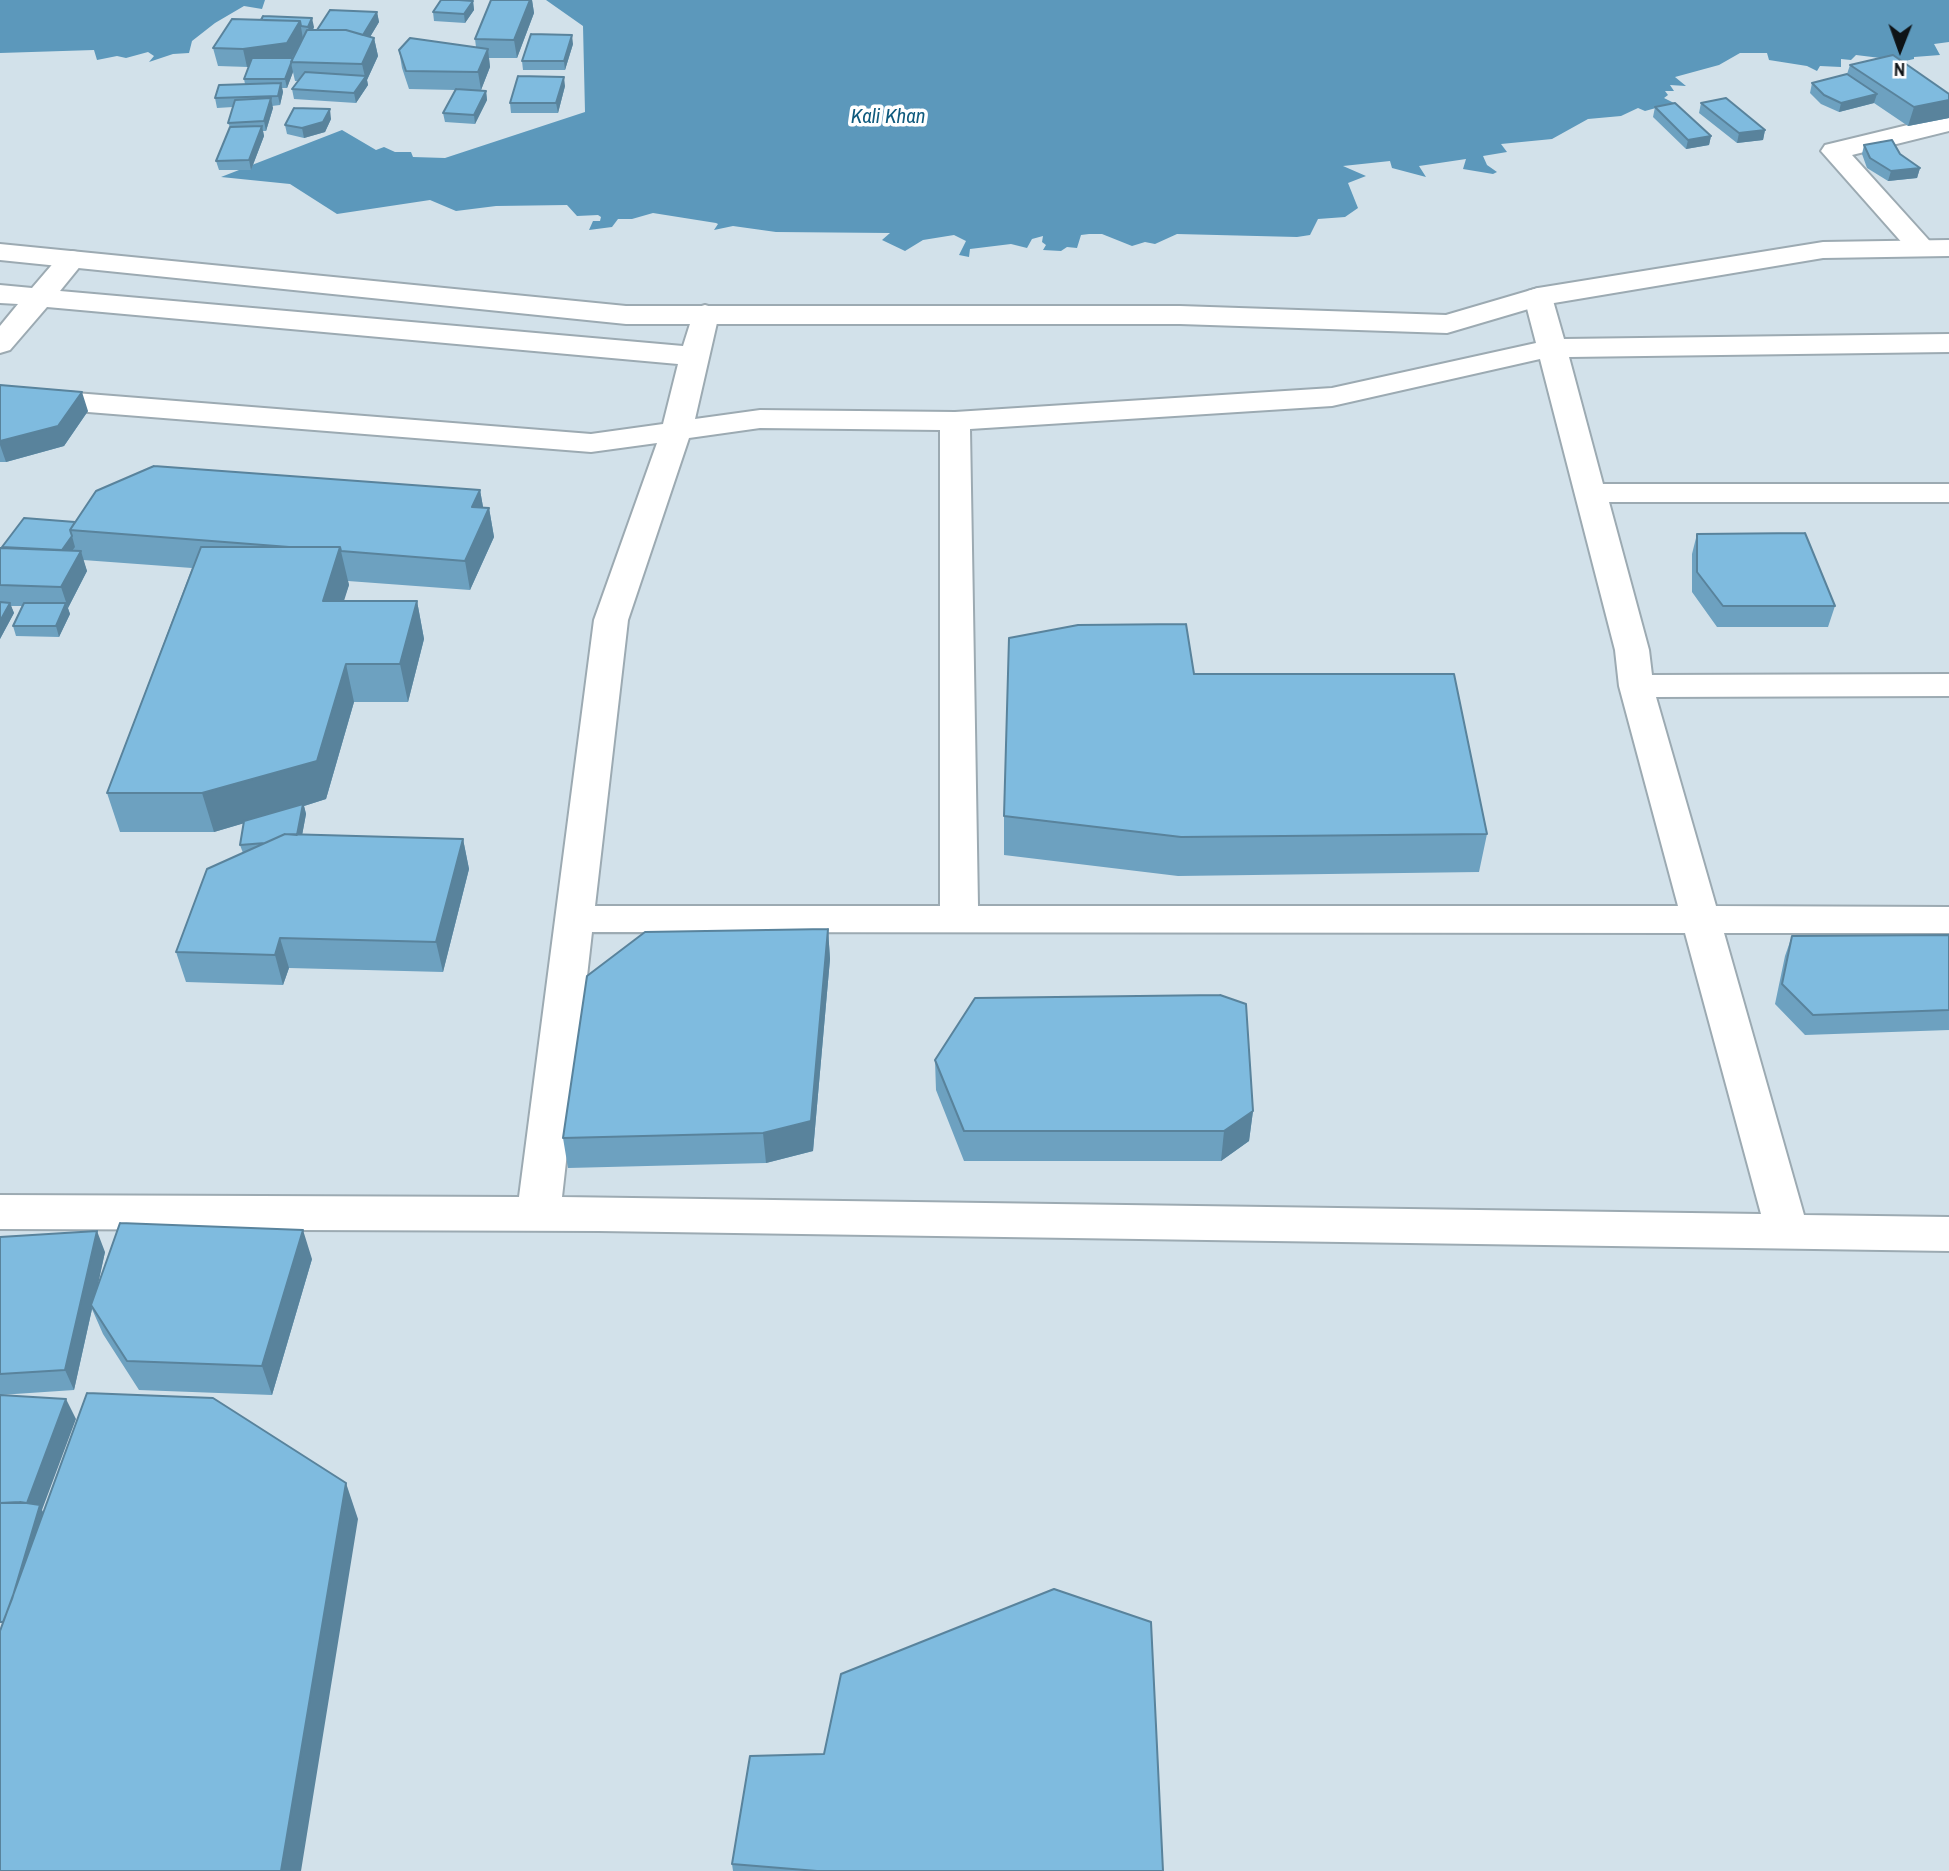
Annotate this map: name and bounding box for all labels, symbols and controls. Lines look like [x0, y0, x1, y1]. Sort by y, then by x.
north arrow [1865, 14, 1935, 84]
text: N [1894, 57, 1905, 83]
water label: Kali Khan [851, 104, 925, 130]

